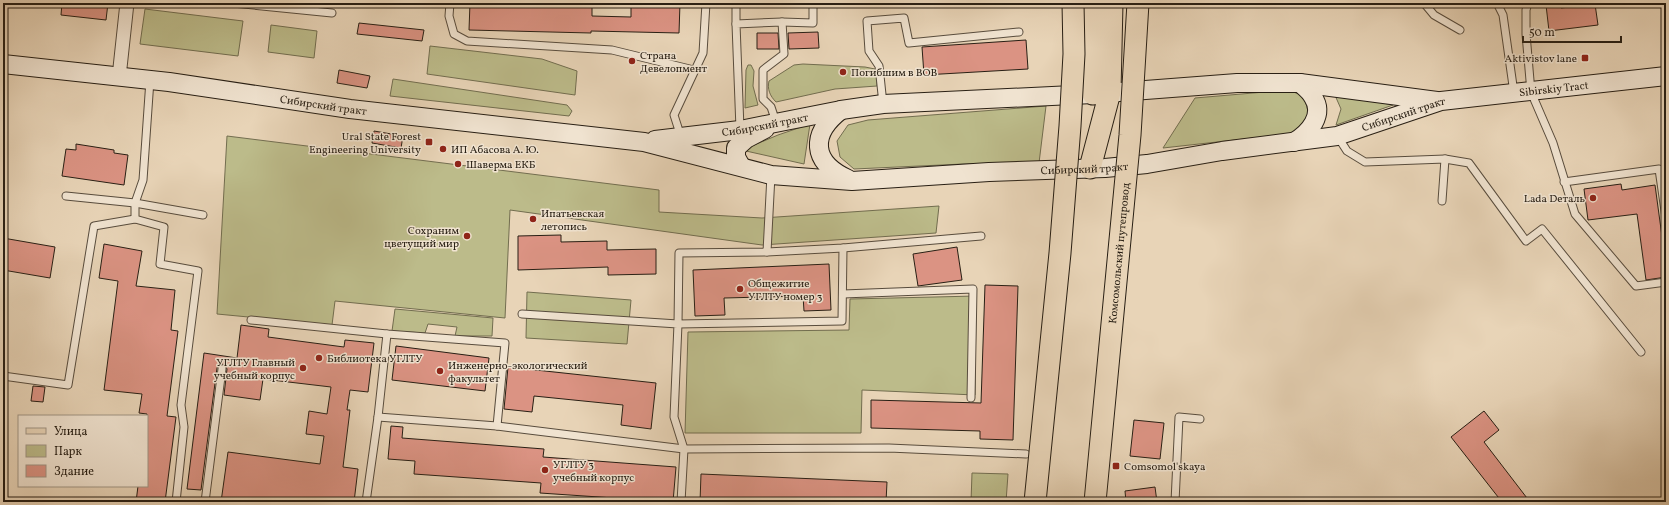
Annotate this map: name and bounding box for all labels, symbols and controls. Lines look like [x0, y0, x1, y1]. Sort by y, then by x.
scale bar [1523, 18, 1621, 44]
text: 50 m [1529, 25, 1555, 41]
place label: Страна Девелопмент [640, 49, 708, 77]
place label: Aktivistov lane [1505, 52, 1577, 67]
marker: Aktivistov lane [1580, 53, 1590, 63]
marker: Страна Девелопмент [627, 56, 637, 66]
place label: Погибшим в ВОВ [851, 66, 938, 81]
marker: Погибшим в ВОВ [838, 67, 848, 77]
street label: Sibirskiy Tract [1518, 79, 1589, 101]
street label: Сибирский тракт [279, 93, 368, 120]
street label: Сибирский тракт [1360, 95, 1447, 136]
street label: Сибирский тракт [721, 111, 810, 141]
place label: Ural State Forest Engineering University [309, 130, 421, 158]
marker: Ural State Forest Engineering University [424, 137, 434, 147]
place label: ИП Абасова А. Ю. [451, 143, 539, 158]
marker: ИП Абасова А. Ю. [438, 144, 448, 154]
place label: Шаверма ЕКБ [466, 158, 536, 173]
marker: Шаверма ЕКБ [453, 159, 463, 169]
street label: Сибирский тракт [1040, 160, 1129, 179]
street label: Комсомольский путепровод [1106, 181, 1134, 324]
place label: Lada Dеталь [1524, 192, 1585, 207]
marker: Lada Dеталь [1588, 193, 1598, 203]
place label: Ипатьевская летопись [541, 207, 605, 235]
marker: Ипатьевская летопись [528, 214, 538, 224]
place label: Сохраним цветущий мир [384, 224, 459, 252]
marker: Сохраним цветущий мир [462, 231, 472, 241]
place label: Общежитие УГЛТУ номер 3 [748, 277, 823, 305]
marker: Общежитие УГЛТУ номер 3 [735, 284, 745, 294]
place label: Библиотека УГЛТУ [327, 352, 422, 367]
marker: Библиотека УГЛТУ [314, 353, 324, 363]
place label: УГЛТУ Главный учебный корпус [214, 356, 295, 384]
place label: Инженерно-экологический факультет [448, 359, 588, 387]
marker: УГЛТУ Главный учебный корпус [298, 363, 308, 373]
marker: Инженерно-экологический факультет [435, 366, 445, 376]
legend [18, 415, 148, 487]
text: Улица [54, 424, 87, 440]
text: Парк [54, 444, 82, 460]
place label: УГЛТУ 3 учебный корпус [553, 458, 634, 486]
place label: Comsomol'skaya [1124, 460, 1206, 475]
marker: Comsomol'skaya [1111, 461, 1121, 471]
text: Здание [54, 464, 94, 480]
marker: УГЛТУ 3 учебный корпус [540, 465, 550, 475]

